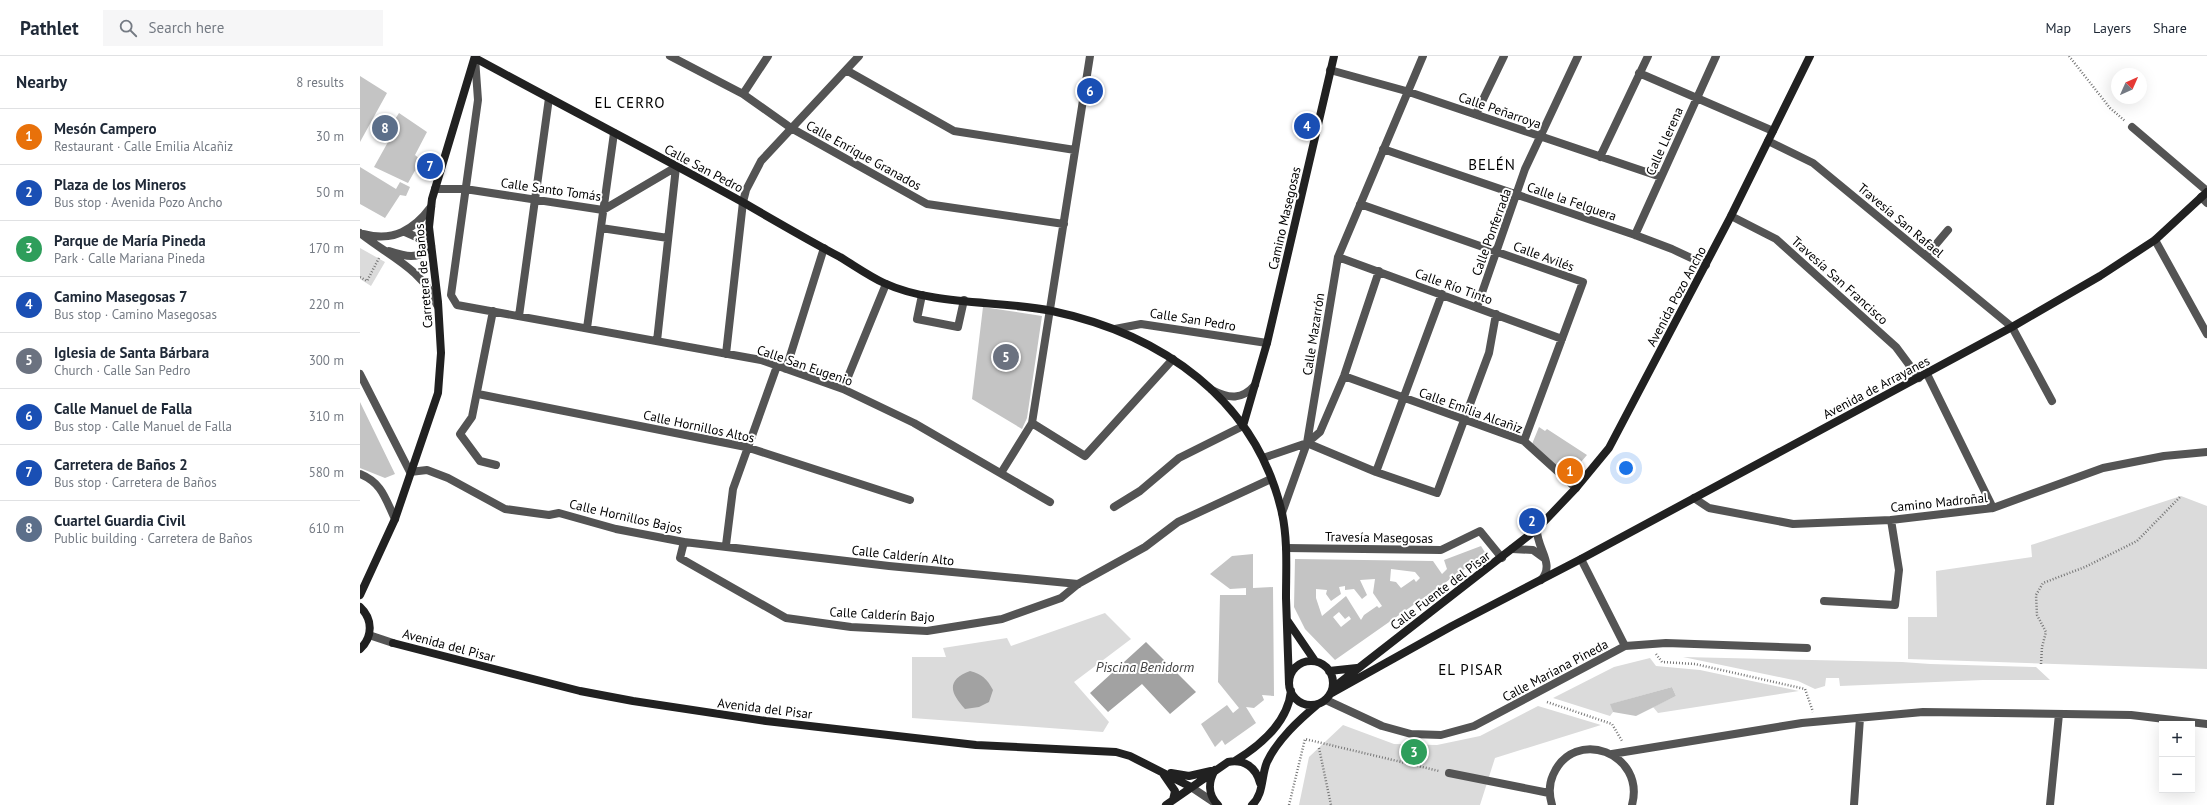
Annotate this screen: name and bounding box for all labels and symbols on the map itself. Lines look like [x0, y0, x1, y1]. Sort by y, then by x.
north arrow [2111, 68, 2147, 104]
pin: 6 [1077, 76, 1103, 106]
street label: Calle Peñarroya [1456, 88, 1543, 133]
district label: EL CERRO [594, 93, 666, 112]
street label: Calle Llerena [1642, 104, 1687, 178]
pin: 4 [1294, 111, 1320, 141]
pin: 8 [372, 113, 398, 143]
street label: Calle Enrique Granados [803, 117, 924, 194]
street label: Calle San Pedro [661, 141, 746, 196]
pin: 7 [417, 151, 443, 181]
district label: BELÉN [1468, 155, 1516, 174]
street label: Camino Masegosas [1264, 165, 1305, 271]
street label: Calle Santo Tomás [500, 174, 602, 205]
street label: Calle la Felguera [1525, 178, 1619, 225]
street label: Travesía San Rafael [1854, 179, 1947, 262]
street label: Calle Ponferrada [1468, 186, 1515, 278]
street label: Carretera de Baños [410, 223, 437, 329]
street label: Travesía San Francisco [1788, 232, 1892, 328]
street label: Calle Avilés [1511, 238, 1577, 275]
street label: Avenida Pozo Ancho [1643, 243, 1710, 349]
street label: Calle Río Tinto [1413, 265, 1495, 308]
street label: Calle Mazarrón [1299, 292, 1328, 377]
street label: Calle San Pedro [1149, 304, 1237, 335]
street label: Calle San Eugenio [755, 341, 855, 390]
pin: 5 [993, 342, 1019, 372]
street label: Avenida de Arrayanes [1820, 352, 1933, 423]
street label: Calle Emilia Alcañiz [1417, 384, 1525, 437]
street label: Calle Hornillos Altos [642, 406, 756, 447]
pin: 1 [1557, 456, 1583, 486]
your location [1616, 458, 1636, 478]
street label: Camino Madroñal [1890, 489, 1989, 516]
street label: Calle Hornillos Bajos [568, 495, 684, 538]
pin: 2 [1519, 506, 1545, 536]
street label: Travesía Masegosas [1325, 528, 1433, 547]
street label: Calle Calderín Alto [851, 542, 955, 569]
street label: Calle Fuente del Pisar [1387, 547, 1494, 634]
street label: Calle Calderín Bajo [829, 603, 935, 626]
street label: Avenida del Pisar [401, 625, 498, 666]
street label: Calle Mariana Pineda [1499, 635, 1611, 705]
water label: Piscina Benidorm [1096, 658, 1195, 676]
district label: EL PISAR [1438, 660, 1504, 679]
street label: Avenida del Pisar [717, 694, 814, 723]
pin: 3 [1401, 737, 1427, 767]

